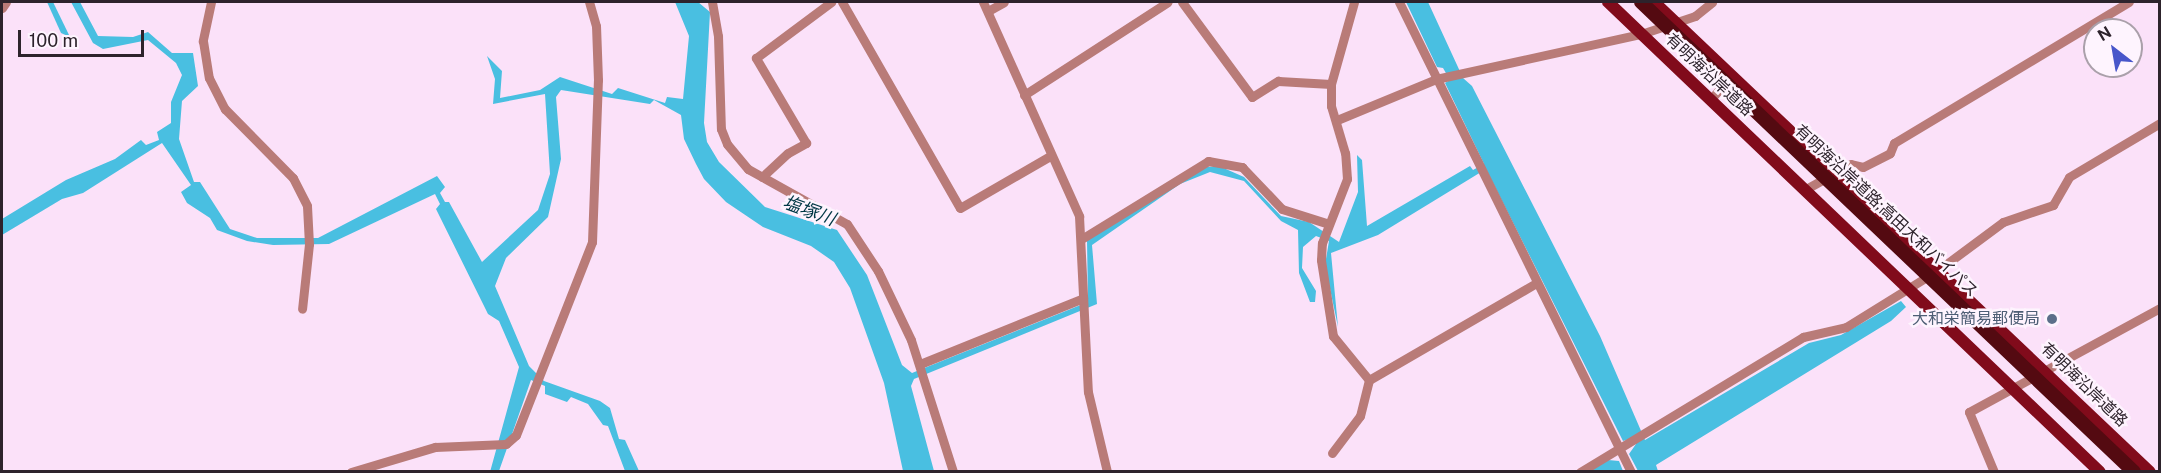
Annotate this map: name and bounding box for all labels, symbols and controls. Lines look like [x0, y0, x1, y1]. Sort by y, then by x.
scale bar [21, 18, 147, 56]
north arrow [2083, 18, 2143, 78]
text: N [2094, 22, 2115, 45]
text: 100 m [29, 30, 78, 51]
street label: 有明海沿岸道路 [1661, 30, 1757, 120]
street label: 有明海沿岸道路;高田大和バイパス [1790, 121, 1982, 301]
water label: 塩塚川 [780, 192, 838, 230]
place label: 大和栄簡易郵便局 [1912, 309, 2040, 329]
marker: 大和栄簡易郵便局 [2045, 312, 2059, 326]
street label: 有明海沿岸道路 [2037, 339, 2131, 431]

